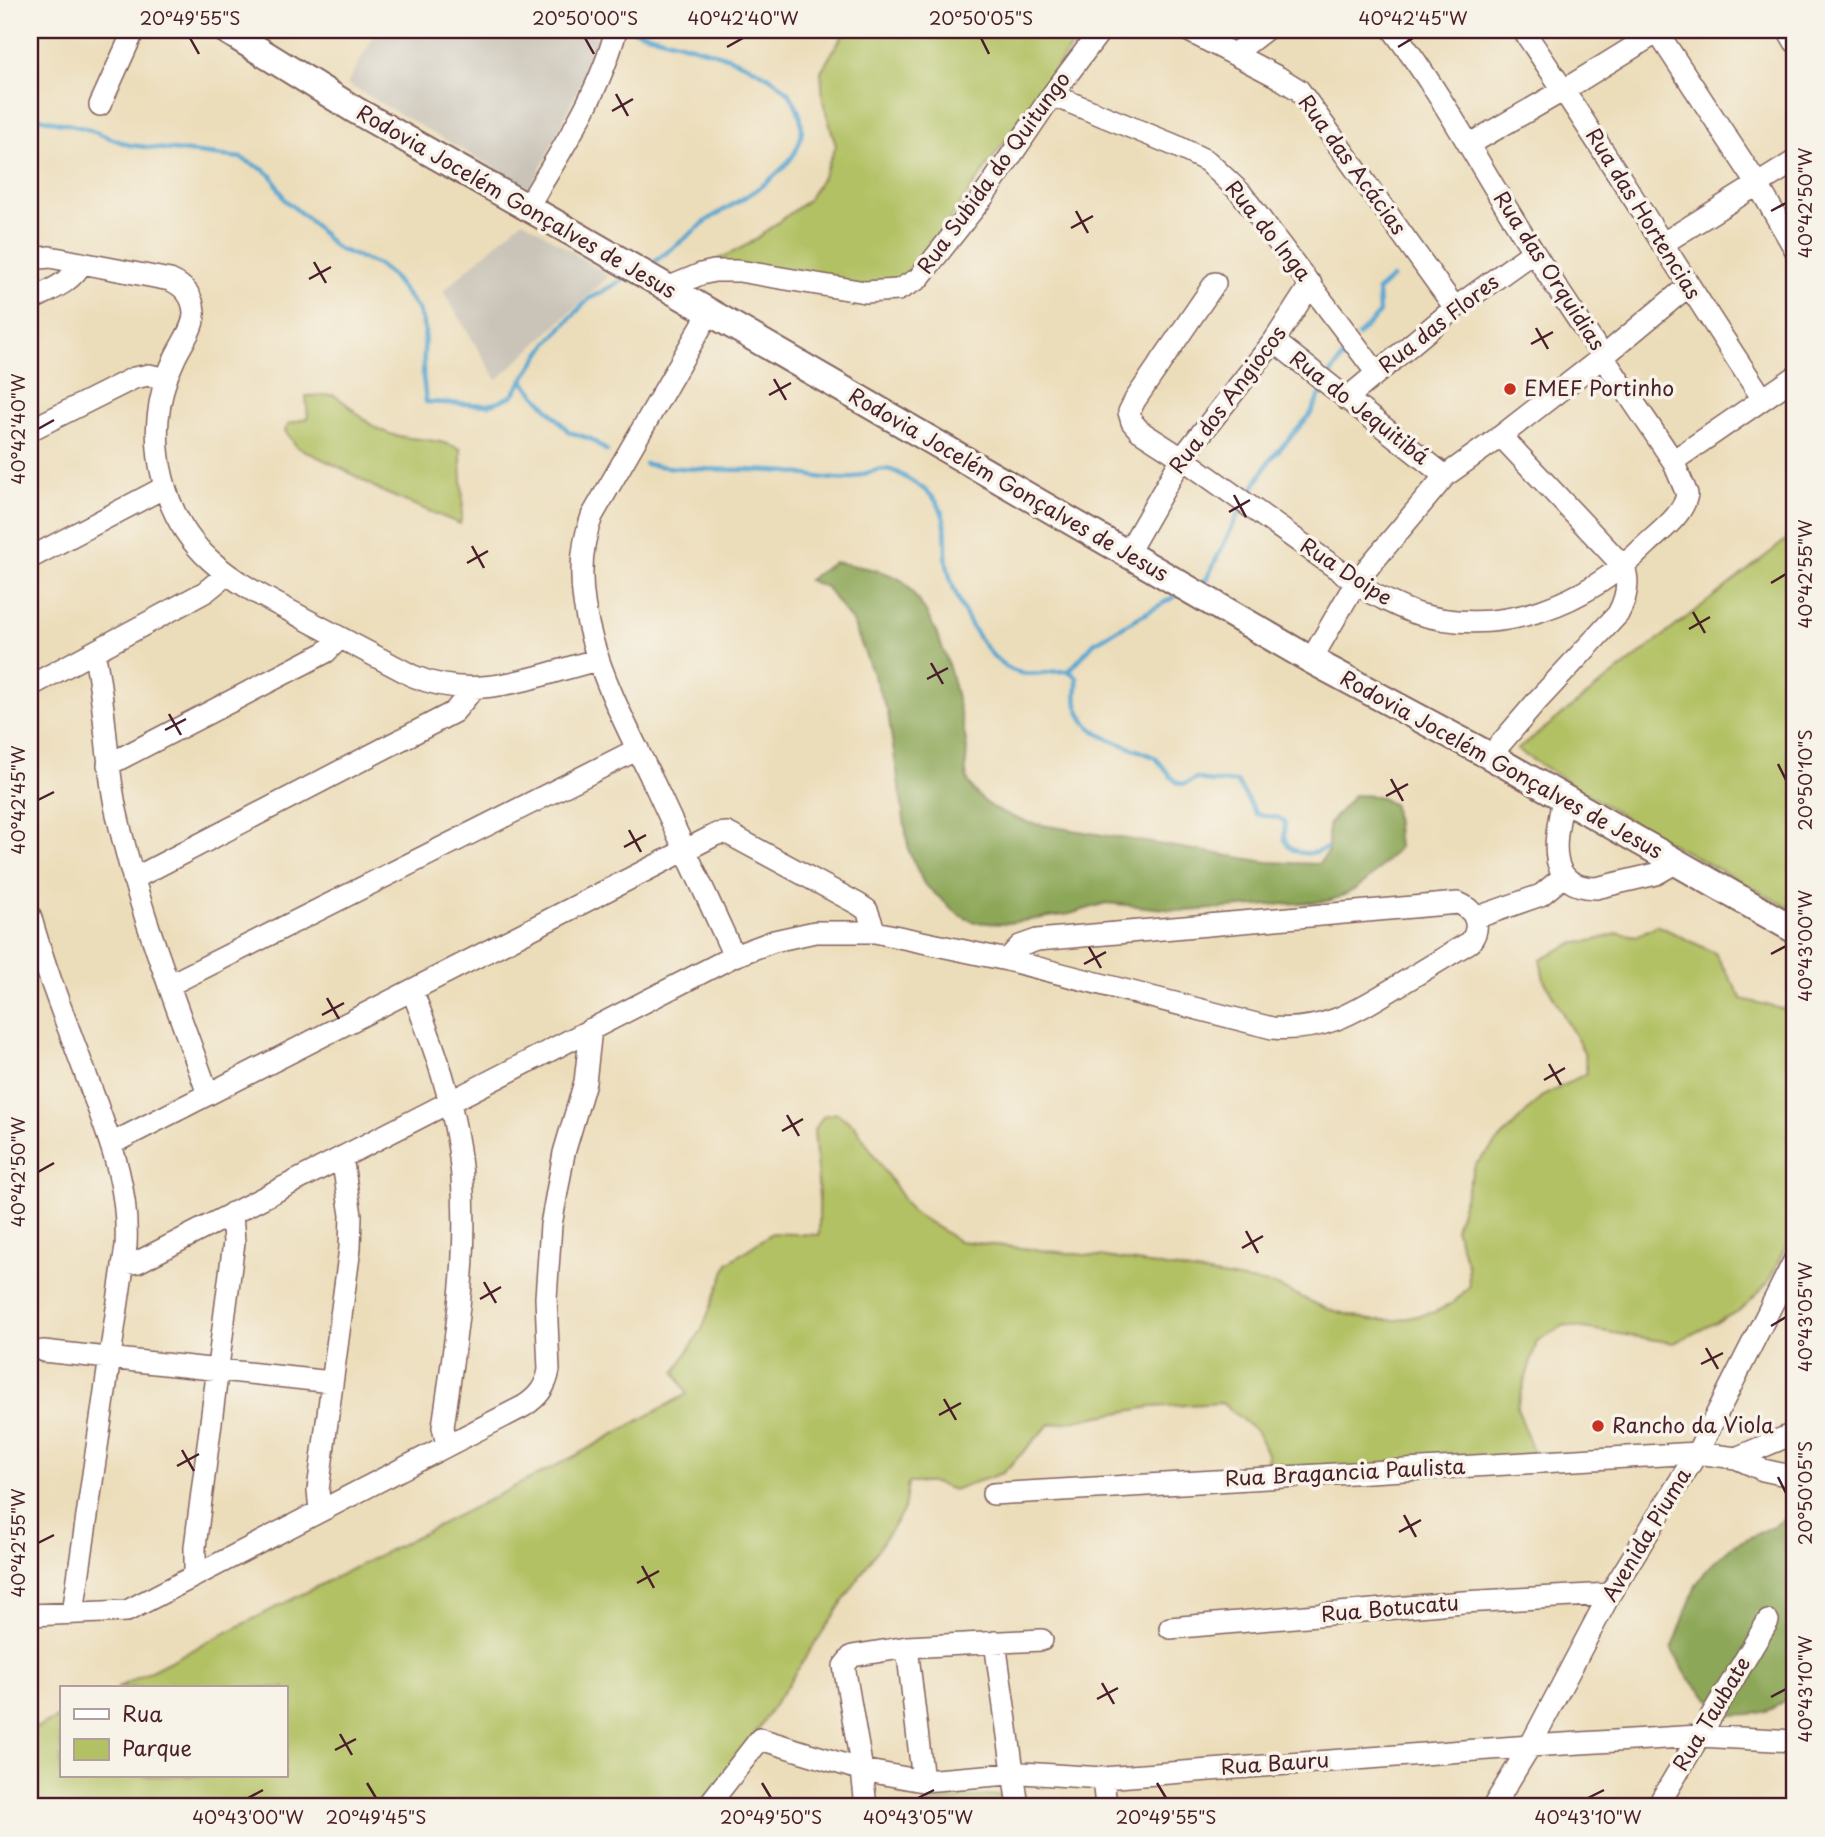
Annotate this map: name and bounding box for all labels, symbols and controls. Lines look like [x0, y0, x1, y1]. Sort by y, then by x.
text: 20°49'55"S [139, 4, 241, 31]
text: 20°50'00"S [532, 4, 638, 31]
text: 40°42'40"W [688, 4, 799, 31]
text: 20°50'05"S [929, 4, 1033, 31]
text: 40°42'45"W [1359, 4, 1468, 31]
street label: Rua Subida do Quitungo [908, 64, 1077, 280]
street label: Rua das Acácias [1292, 87, 1415, 241]
street label: Rodovia Jocelém Gonçalves de Jesus [351, 95, 683, 305]
street label: Rua das Hortencias [1579, 121, 1710, 305]
text: 40°42'50"W [1791, 147, 1818, 258]
street label: Rua do Inga [1219, 172, 1320, 287]
street label: Rua das Orquidias [1487, 184, 1614, 356]
street label: Rua das Flores [1371, 265, 1505, 380]
street label: Rua dos Angiocos [1160, 318, 1293, 480]
street label: Rua do Jequitibá [1284, 342, 1437, 472]
place label: EMEF Portinho [1524, 371, 1674, 403]
text: 40°42'40"W [4, 373, 31, 484]
street label: Rodovia Jocelém Gonçalves de Jesus [843, 378, 1175, 588]
marker: EMEF Portinho [1502, 381, 1518, 397]
text: 40°42'55"W [1791, 519, 1818, 629]
street label: Rua Doipe [1295, 529, 1399, 612]
street label: Rodovia Jocelém Gonçalves de Jesus [1335, 661, 1669, 866]
text: 20°50'10"S [1791, 729, 1818, 831]
text: 40°42'45"W [4, 745, 31, 854]
text: 40°43'00"W [1791, 890, 1818, 1002]
text: 40°42'50"W [4, 1116, 31, 1227]
text: 40°43'05"W [1791, 1261, 1818, 1372]
place label: Rancho da Viola [1612, 1408, 1774, 1440]
marker: Rancho da Viola [1590, 1418, 1606, 1434]
text: 20°50'05"S [1791, 1441, 1818, 1545]
street label: Rua Bragancia Paulista [1224, 1449, 1466, 1493]
street label: Avenida Piuma [1593, 1461, 1698, 1607]
text: 40°42'55"W [4, 1488, 31, 1598]
street label: Rua Botucatu [1320, 1585, 1460, 1629]
text: 40°43'10"W [1791, 1635, 1818, 1742]
street label: Rua Taubate [1663, 1650, 1757, 1776]
legend [60, 1686, 287, 1778]
text: Rua [122, 1697, 163, 1729]
text: Parque [122, 1731, 192, 1763]
street label: Rua Bauru [1220, 1742, 1330, 1782]
text: 40°43'00"W [192, 1803, 304, 1830]
text: 20°49'45"S [326, 1803, 427, 1830]
text: 20°49'50"S [720, 1803, 822, 1830]
text: 40°43'05"W [863, 1803, 974, 1830]
text: 20°49'55"S [1115, 1803, 1217, 1830]
text: 40°43'10"W [1535, 1803, 1642, 1830]

